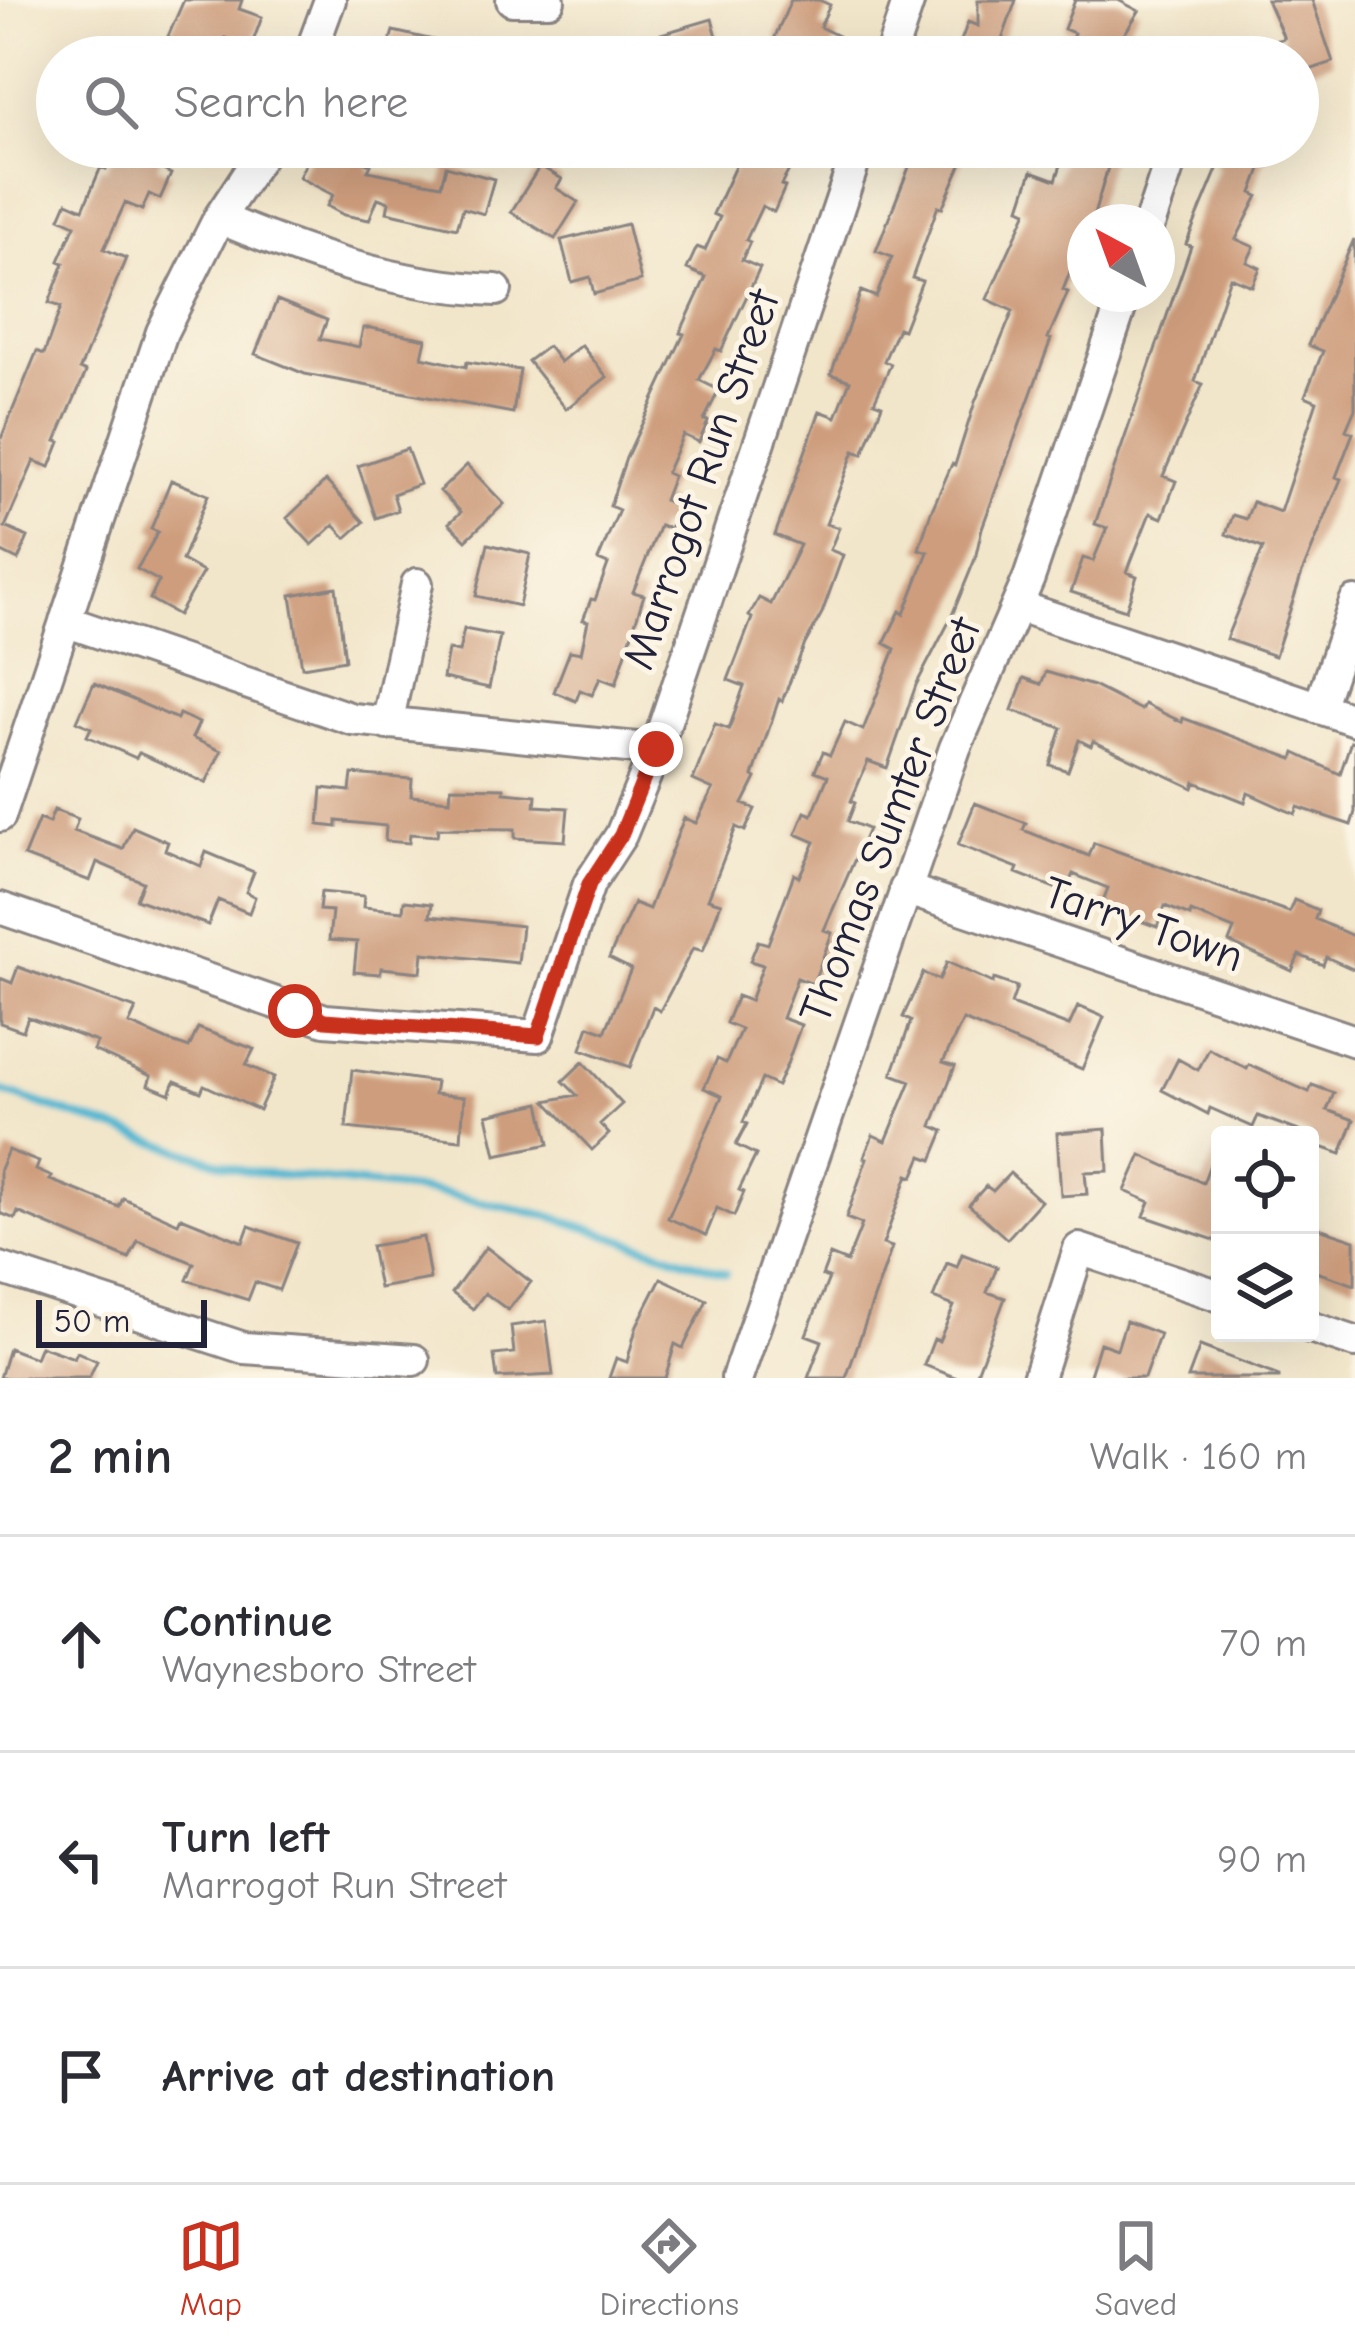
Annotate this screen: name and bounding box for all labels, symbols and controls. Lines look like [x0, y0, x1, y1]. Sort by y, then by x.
search box [36, 36, 1319, 168]
icon: search [78, 69, 144, 135]
text: Search here [174, 76, 408, 128]
north arrow [1067, 204, 1175, 312]
street label: Marrogot Run Street [612, 282, 791, 676]
street label: Thomas Sumter Street [789, 609, 992, 1031]
route end [629, 722, 683, 776]
street label: Tarry Town [1037, 866, 1250, 982]
route start [268, 984, 322, 1038]
map controls [1211, 1126, 1319, 1342]
button: locate [1211, 1126, 1319, 1234]
button: layers [1211, 1234, 1319, 1342]
scale bar [36, 1294, 207, 1347]
text: 50 m [54, 1302, 130, 1340]
text: 2 min [48, 1427, 172, 1486]
text: Walk · 160 m [1090, 1434, 1307, 1479]
text: Continue [162, 1595, 332, 1647]
icon: ahead [48, 1611, 114, 1677]
text: 70 m [1220, 1621, 1307, 1666]
text: Waynesboro Street [162, 1647, 476, 1692]
text: Turn left [162, 1811, 329, 1863]
icon: left [48, 1827, 114, 1893]
text: 90 m [1217, 1837, 1307, 1882]
text: Marrogot Run Street [162, 1863, 506, 1908]
icon: arrive [48, 2043, 114, 2109]
text: Arrive at destination [162, 2050, 555, 2102]
tab: Map [178, 2213, 244, 2323]
tab: Directions [600, 2213, 739, 2323]
tab: Saved [1095, 2213, 1177, 2323]

